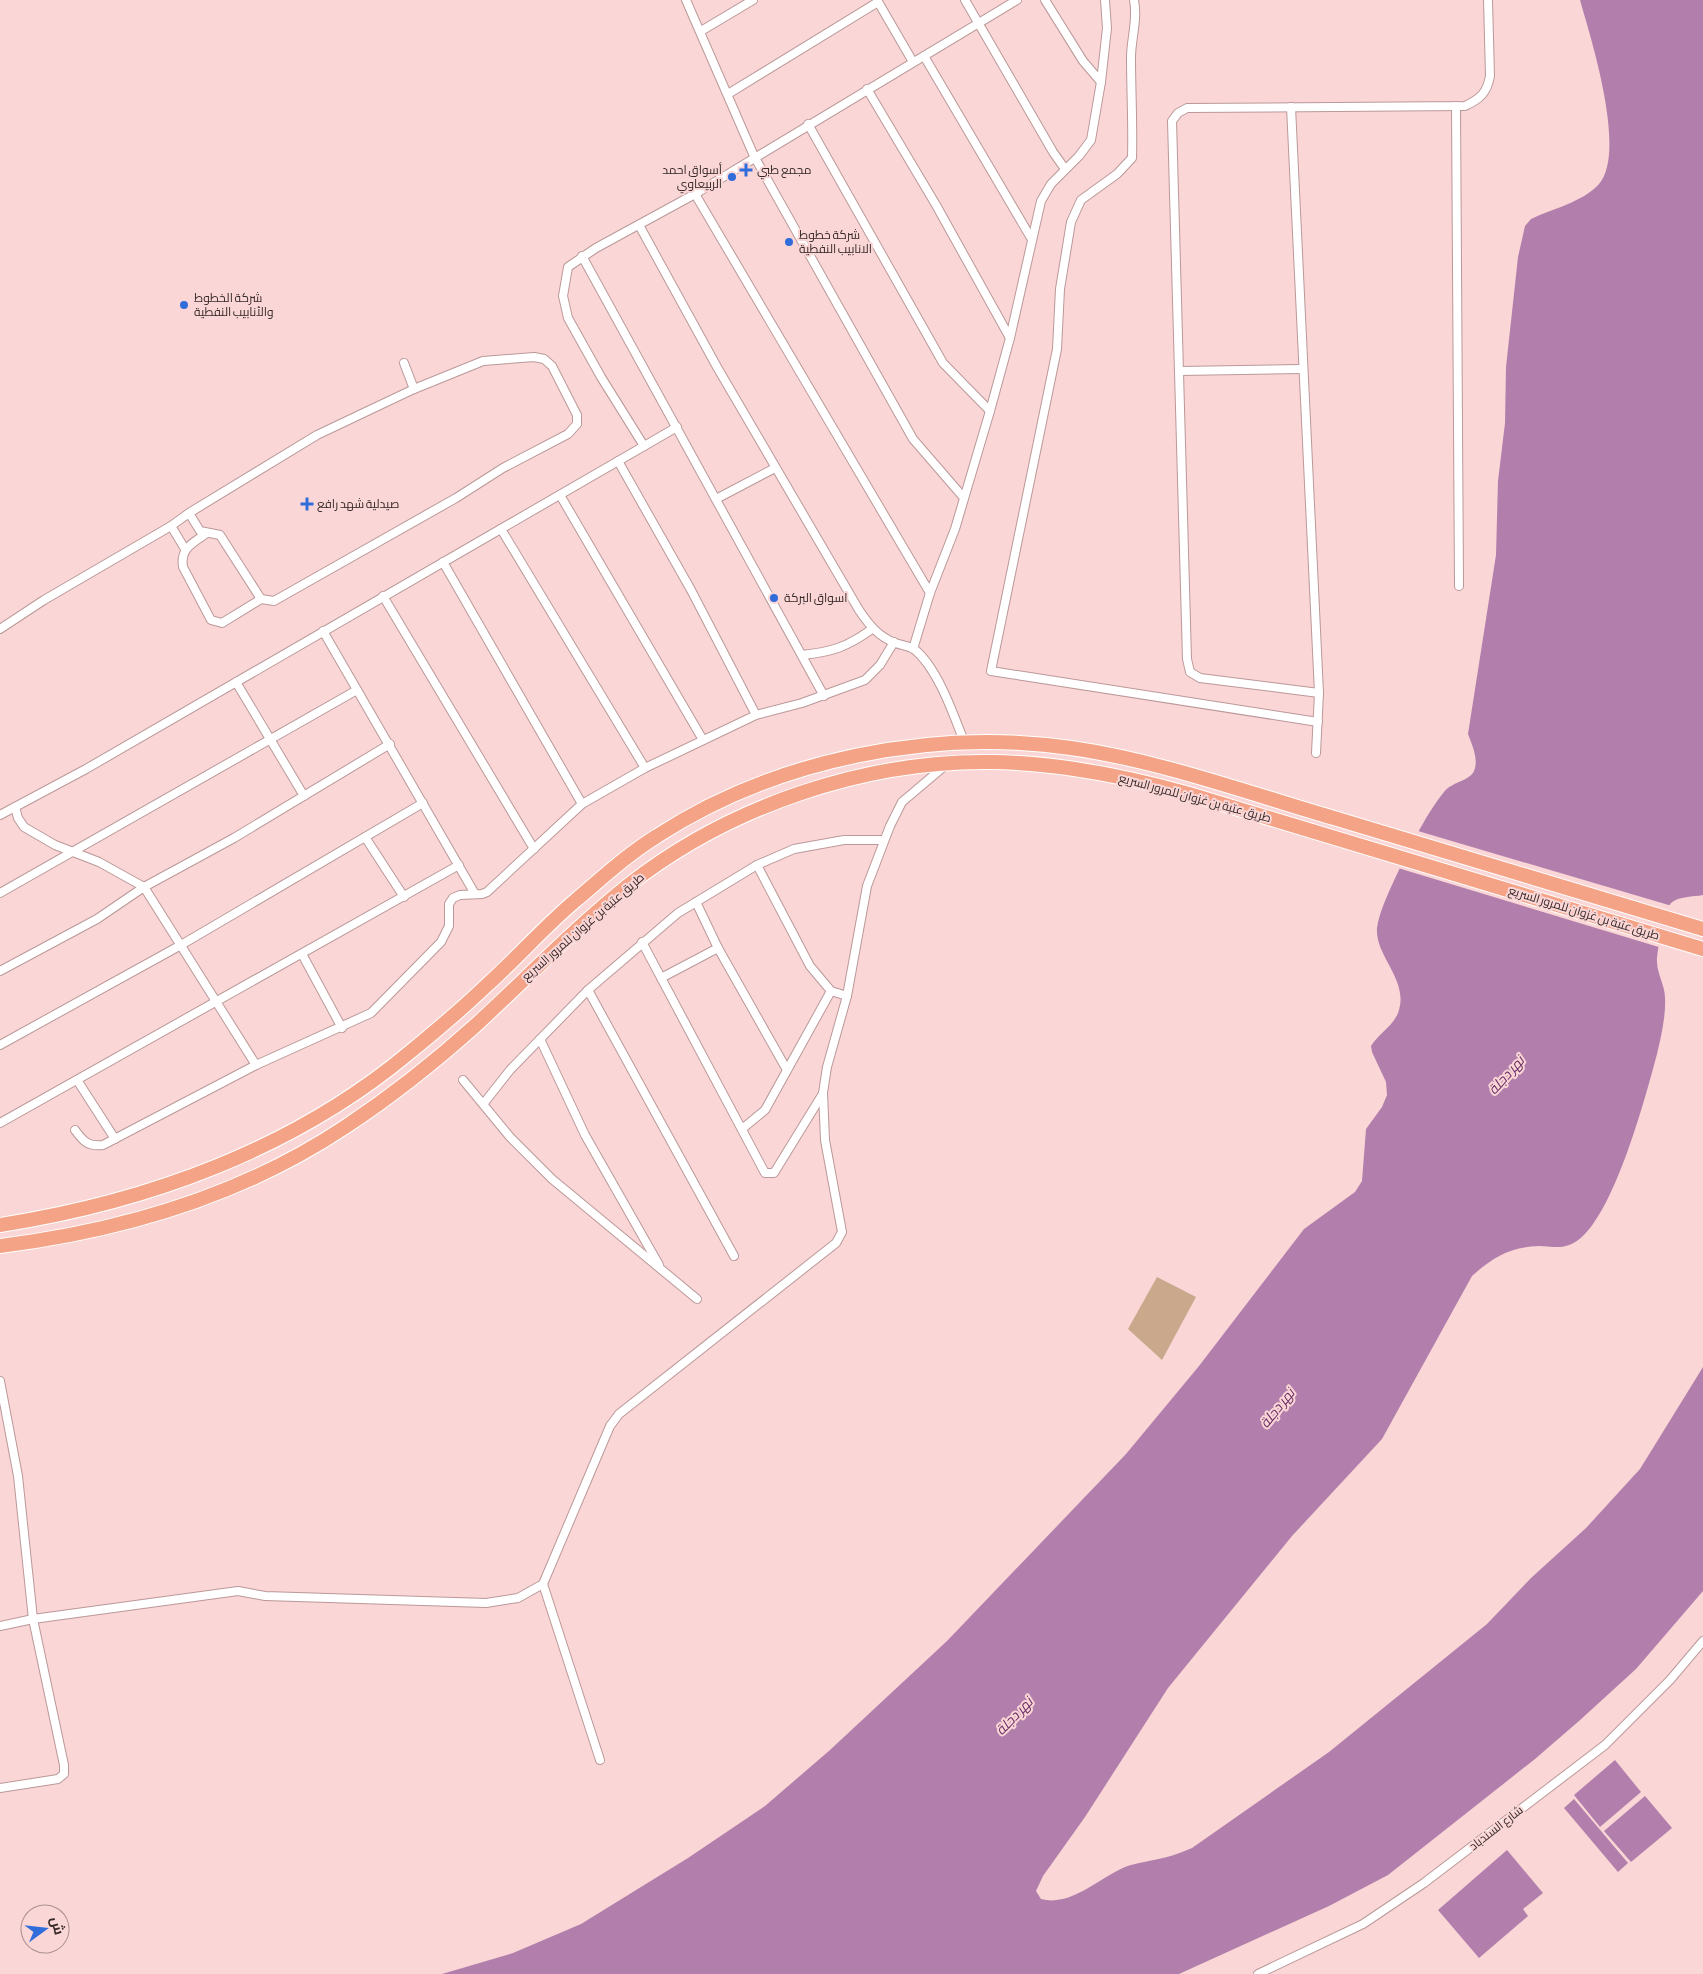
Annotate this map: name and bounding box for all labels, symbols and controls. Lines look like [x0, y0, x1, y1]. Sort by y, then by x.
place label: أسواق احمد الربيعاوي [662, 162, 722, 194]
marker: مجمع طبي [739, 163, 753, 177]
place label: مجمع طبي [757, 163, 812, 180]
marker: أسواق احمد الربيعاوي [726, 171, 738, 183]
place label: شركة خطوط الانابيب النفطية [799, 228, 872, 256]
marker: شركة خطوط الانابيب النفطية [783, 236, 795, 248]
place label: شركة الخطوط والأنابيب النفطية [194, 291, 274, 319]
marker: شركة الخطوط والأنابيب النفطية [178, 299, 190, 311]
place label: صيدلية شهد رافع [317, 497, 399, 512]
marker: صيدلية شهد رافع [301, 498, 313, 510]
place label: اسواق البركة [784, 591, 847, 605]
marker: اسواق البركة [768, 592, 780, 604]
street label: طريق عتبة بن غزوان للمرور السريع [1117, 771, 1273, 826]
street label: طريق عتبة بن غزوان للمرور السريع [519, 870, 648, 985]
street label: طريق عتبة بن غزوان للمرور السريع [1507, 883, 1661, 944]
water label: نهر دجلة [1485, 1052, 1529, 1098]
water label: نهر دجلة [1256, 1384, 1299, 1432]
water label: نهر دجلة [992, 1693, 1037, 1739]
street label: شارع السندباد [1466, 1803, 1526, 1854]
north arrow [20, 1904, 70, 1954]
text: ش [47, 1915, 68, 1937]

